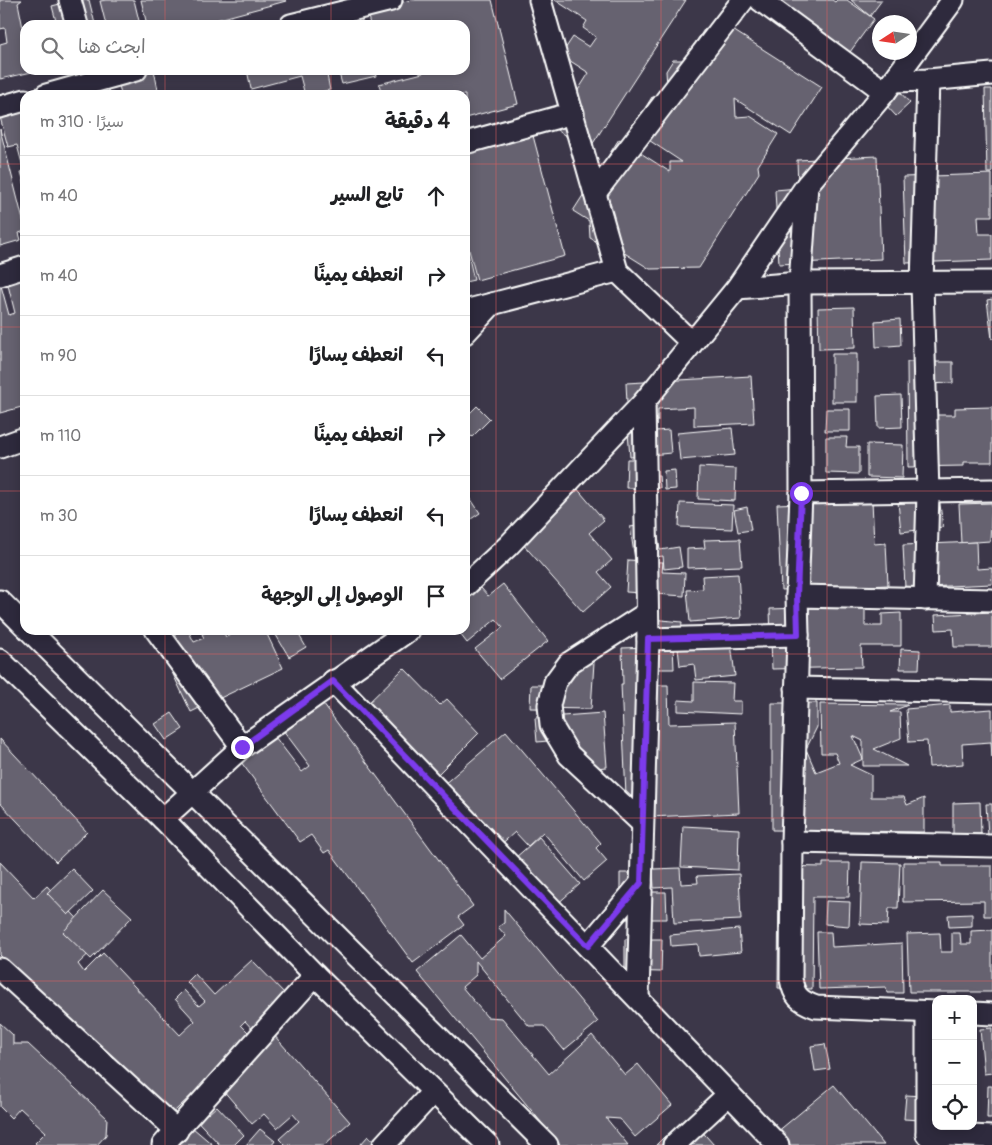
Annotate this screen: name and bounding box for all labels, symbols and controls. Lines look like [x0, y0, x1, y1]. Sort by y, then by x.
north arrow [872, 15, 917, 60]
search box [20, 20, 470, 75]
icon: search [38, 34, 66, 62]
text: ابحث هنا [78, 35, 146, 59]
text: 4 دقيقة [385, 108, 450, 135]
text: سيرًا · 310 m [40, 112, 124, 132]
icon: ahead [422, 182, 450, 210]
text: تابع السير [331, 183, 403, 207]
text: 40 m [40, 186, 78, 206]
icon: right [422, 262, 450, 290]
text: انعطف يمينًا [314, 263, 403, 287]
text: 40 m [40, 266, 78, 286]
icon: left [422, 342, 450, 370]
text: انعطف يسارًا [309, 343, 403, 367]
text: 90 m [40, 346, 77, 366]
icon: right [422, 422, 450, 450]
text: انعطف يمينًا [314, 423, 403, 447]
text: 110 m [40, 426, 81, 446]
route start [790, 482, 813, 505]
icon: left [422, 502, 450, 530]
text: انعطف يسارًا [309, 503, 403, 527]
text: 30 m [40, 506, 78, 526]
icon: arrive [422, 582, 450, 610]
text: الوصول إلى الوجهة [261, 583, 403, 607]
route end [231, 736, 254, 759]
map controls [932, 995, 977, 1130]
button: + [932, 995, 977, 1040]
button: − [932, 1040, 977, 1085]
button: locate [932, 1085, 977, 1130]

